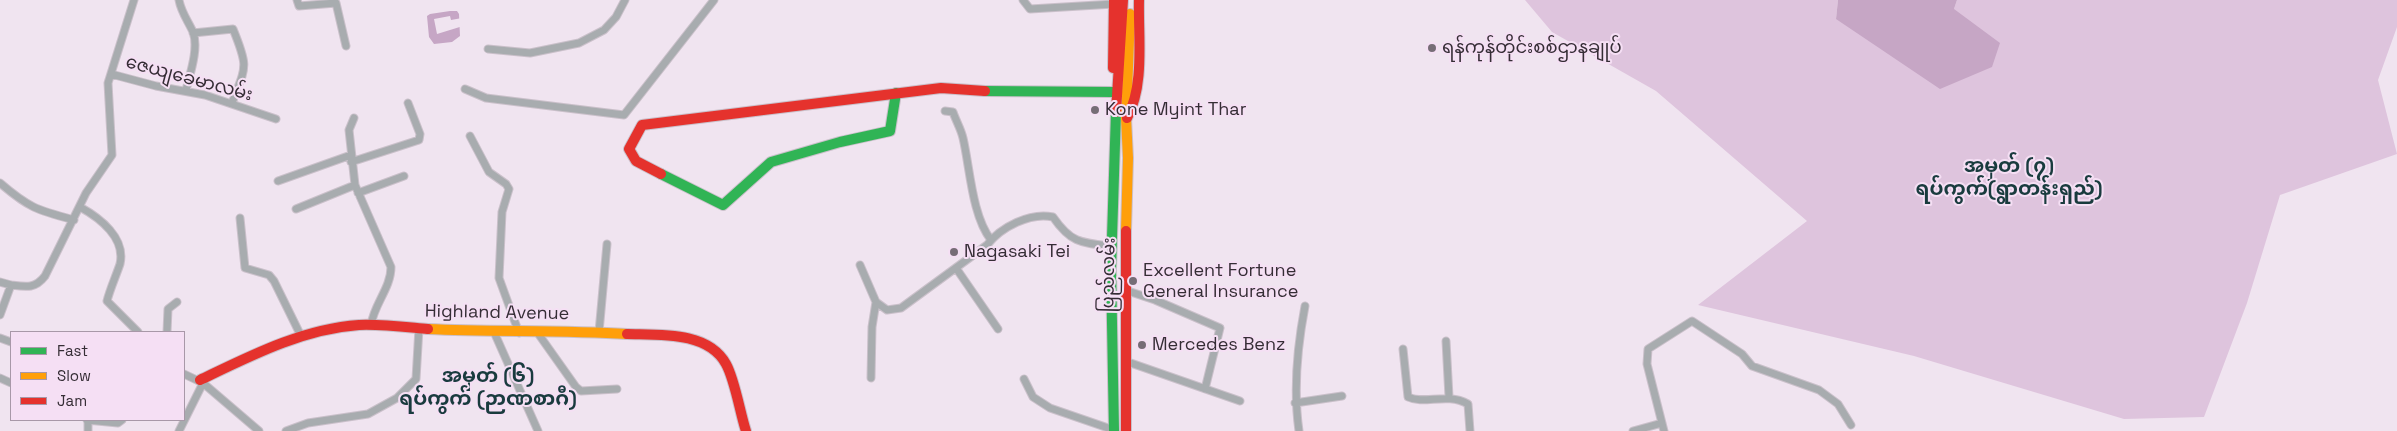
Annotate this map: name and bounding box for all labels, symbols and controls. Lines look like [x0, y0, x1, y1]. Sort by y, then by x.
place label: ရန်ကုန်တိုင်းစစ်ဌာနချုပ် [1442, 37, 1622, 59]
marker: ရန်ကုန်တိုင်းစစ်ဌာနချုပ် [1426, 42, 1438, 54]
street label: ဇေယျခေမာလမ်း [123, 52, 255, 106]
place label: Kone Myint Thar [1105, 99, 1246, 121]
marker: Kone Myint Thar [1089, 104, 1101, 116]
district label: အမှတ် (၇) ရပ်ကွက်(ရွာတန်းရှည်) [1916, 155, 2102, 202]
street label: ပြည်လမ်း [1098, 237, 1120, 313]
place label: Nagasaki Tei [964, 241, 1070, 263]
marker: Nagasaki Tei [948, 246, 960, 258]
place label: Excellent Fortune General Insurance [1143, 260, 1298, 302]
marker: Excellent Fortune General Insurance [1127, 275, 1139, 287]
street label: Highland Avenue [425, 301, 569, 325]
legend [10, 331, 185, 421]
place label: Mercedes Benz [1152, 334, 1285, 356]
marker: Mercedes Benz [1136, 339, 1148, 351]
text: Fast [57, 341, 88, 360]
district label: အမှတ် (၆) ရပ်ကွက် (ဉာဏစာဂီ) [399, 365, 577, 412]
text: Slow [57, 366, 91, 385]
text: Jam [57, 391, 87, 410]

